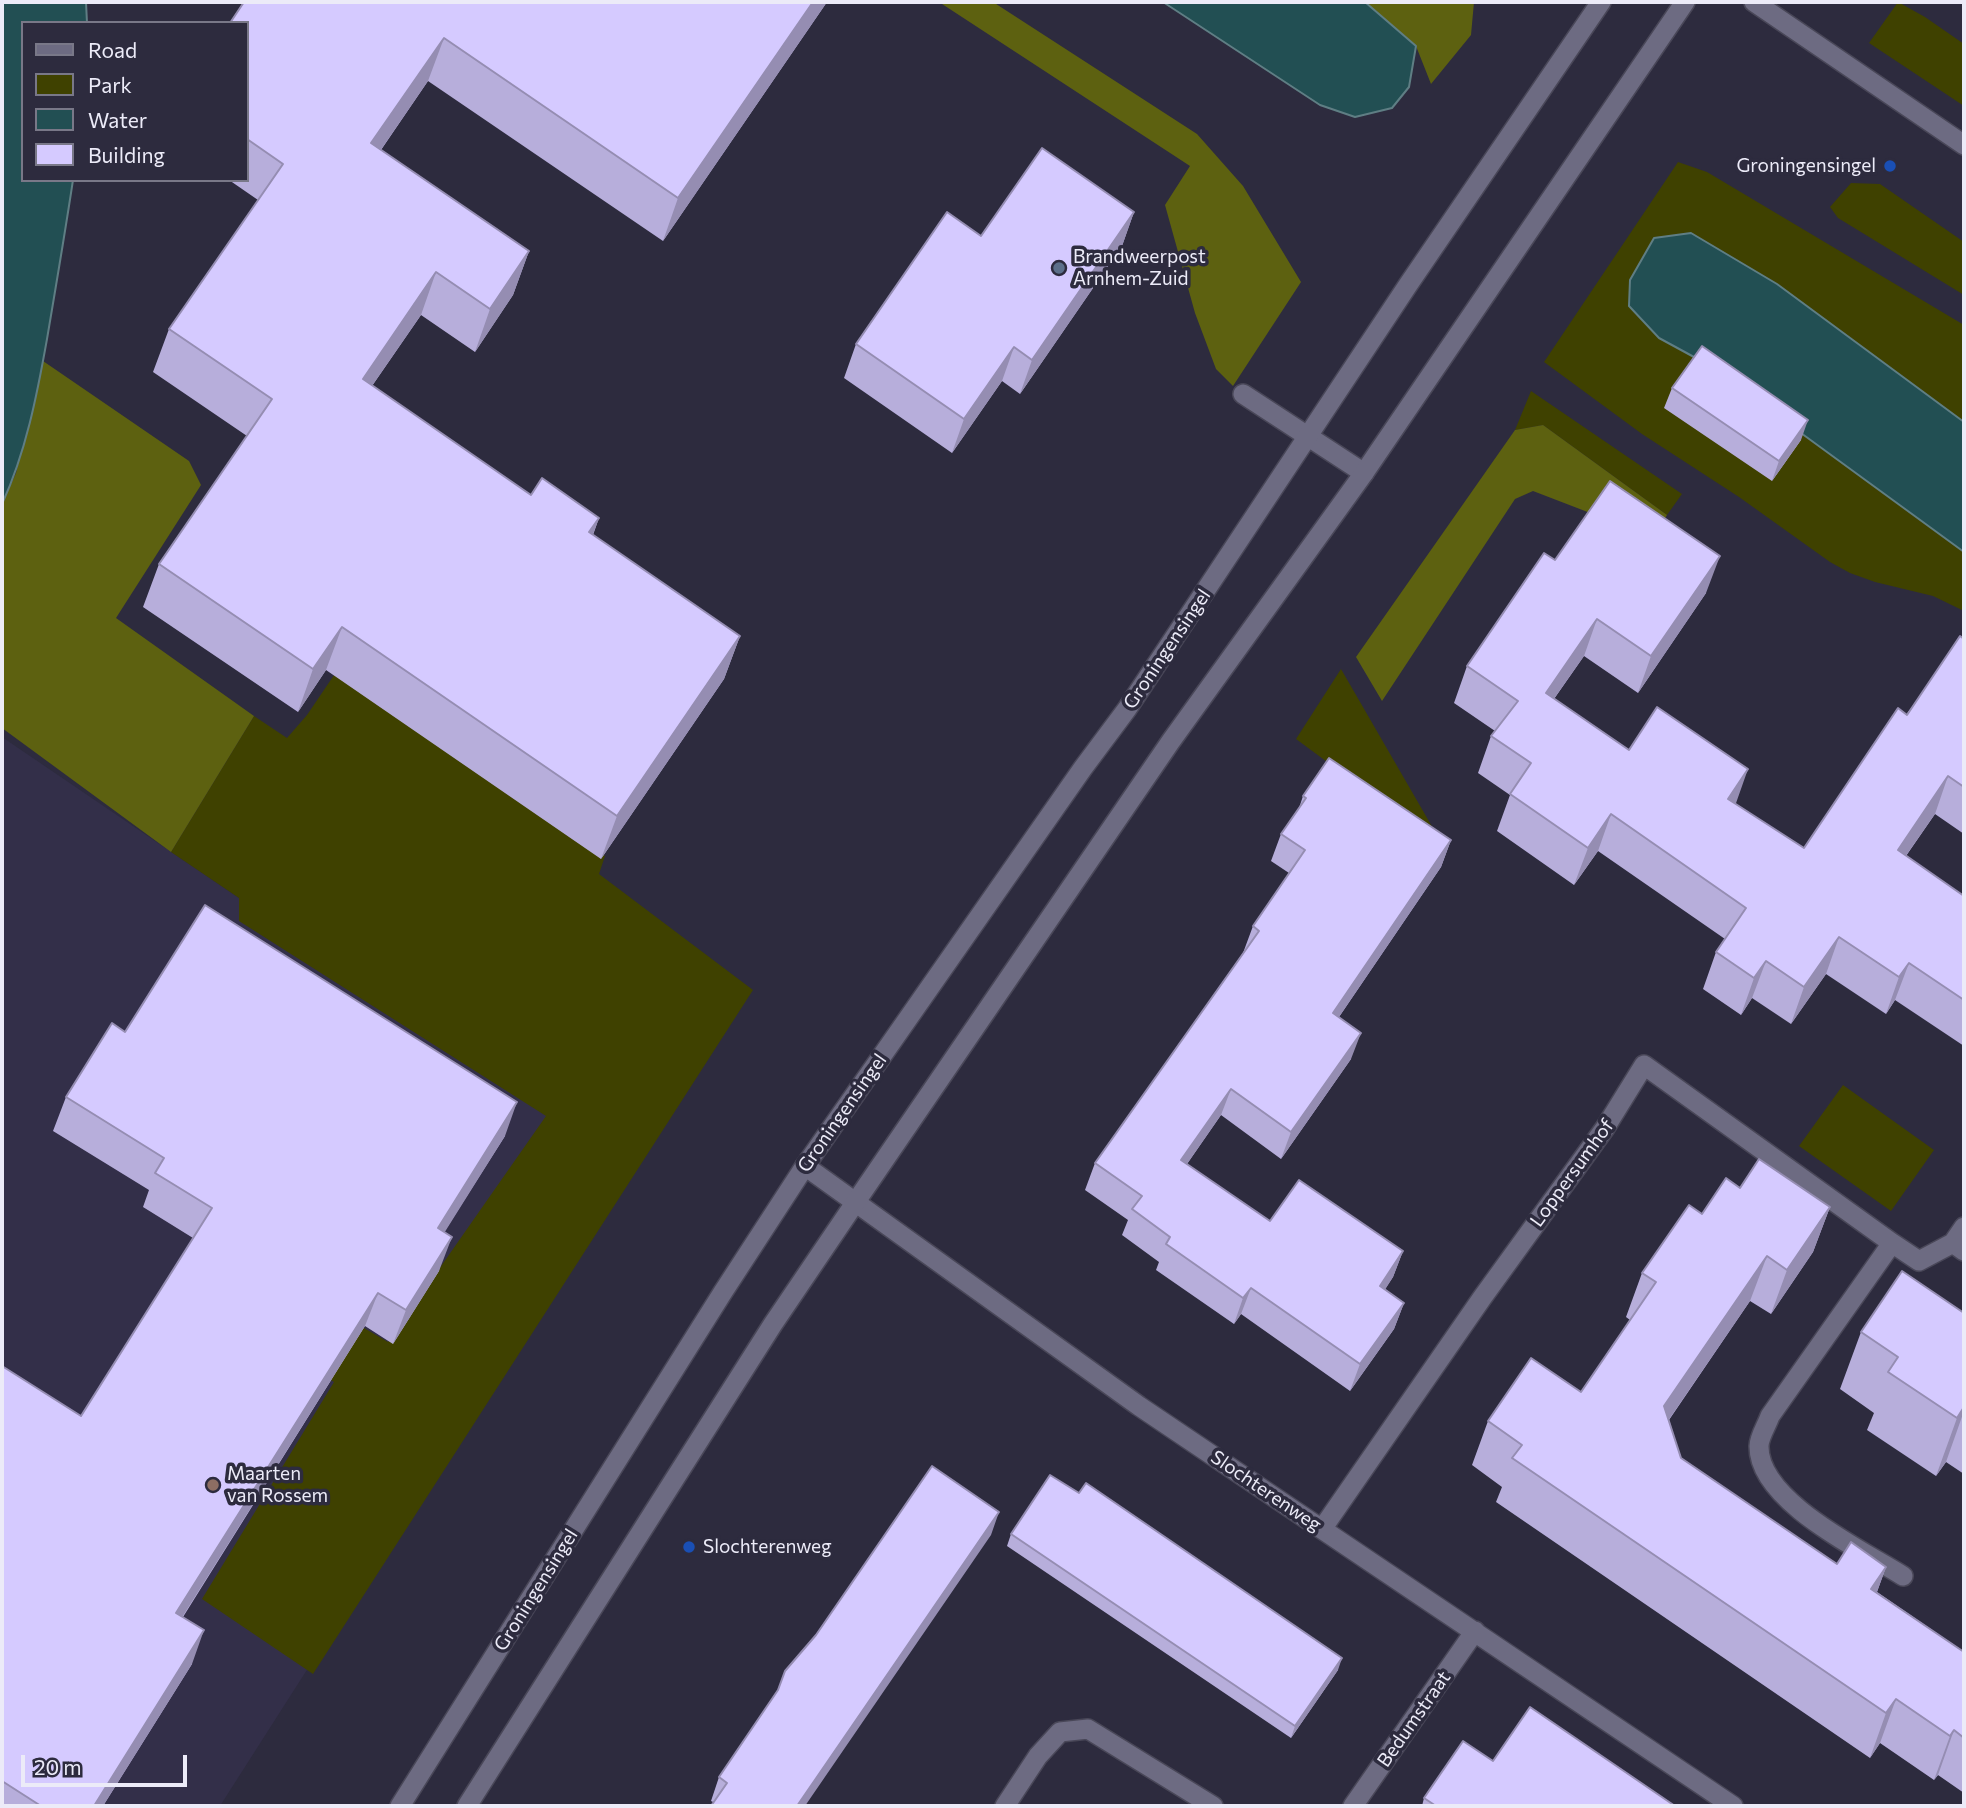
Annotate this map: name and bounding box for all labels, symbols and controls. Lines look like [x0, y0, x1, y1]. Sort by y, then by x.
legend [21, 21, 248, 182]
text: Road [88, 37, 137, 62]
text: Park [88, 72, 132, 97]
text: Water [88, 107, 147, 132]
text: Building [88, 142, 165, 167]
place label: Groningensingel [1736, 155, 1876, 177]
marker: Groningensingel [1882, 158, 1898, 174]
place label: Brandweerpost Arnhem-Zuid [1073, 246, 1206, 290]
marker: Brandweerpost Arnhem-Zuid [1051, 260, 1067, 276]
street label: Groningensingel [1119, 585, 1215, 713]
street label: Groningensingel [793, 1049, 891, 1177]
street label: Loppersumhof [1525, 1115, 1619, 1231]
street label: Slochterenweg [1206, 1446, 1326, 1536]
place label: Maarten van Rossem [227, 1463, 328, 1507]
marker: Maarten van Rossem [205, 1477, 221, 1493]
street label: Groningensingel [489, 1525, 583, 1655]
place label: Slochterenweg [703, 1536, 831, 1558]
marker: Slochterenweg [681, 1539, 697, 1555]
street label: Bedumstraat [1373, 1667, 1455, 1771]
scale bar [24, 1742, 191, 1786]
text: 20 m [34, 1754, 82, 1779]

